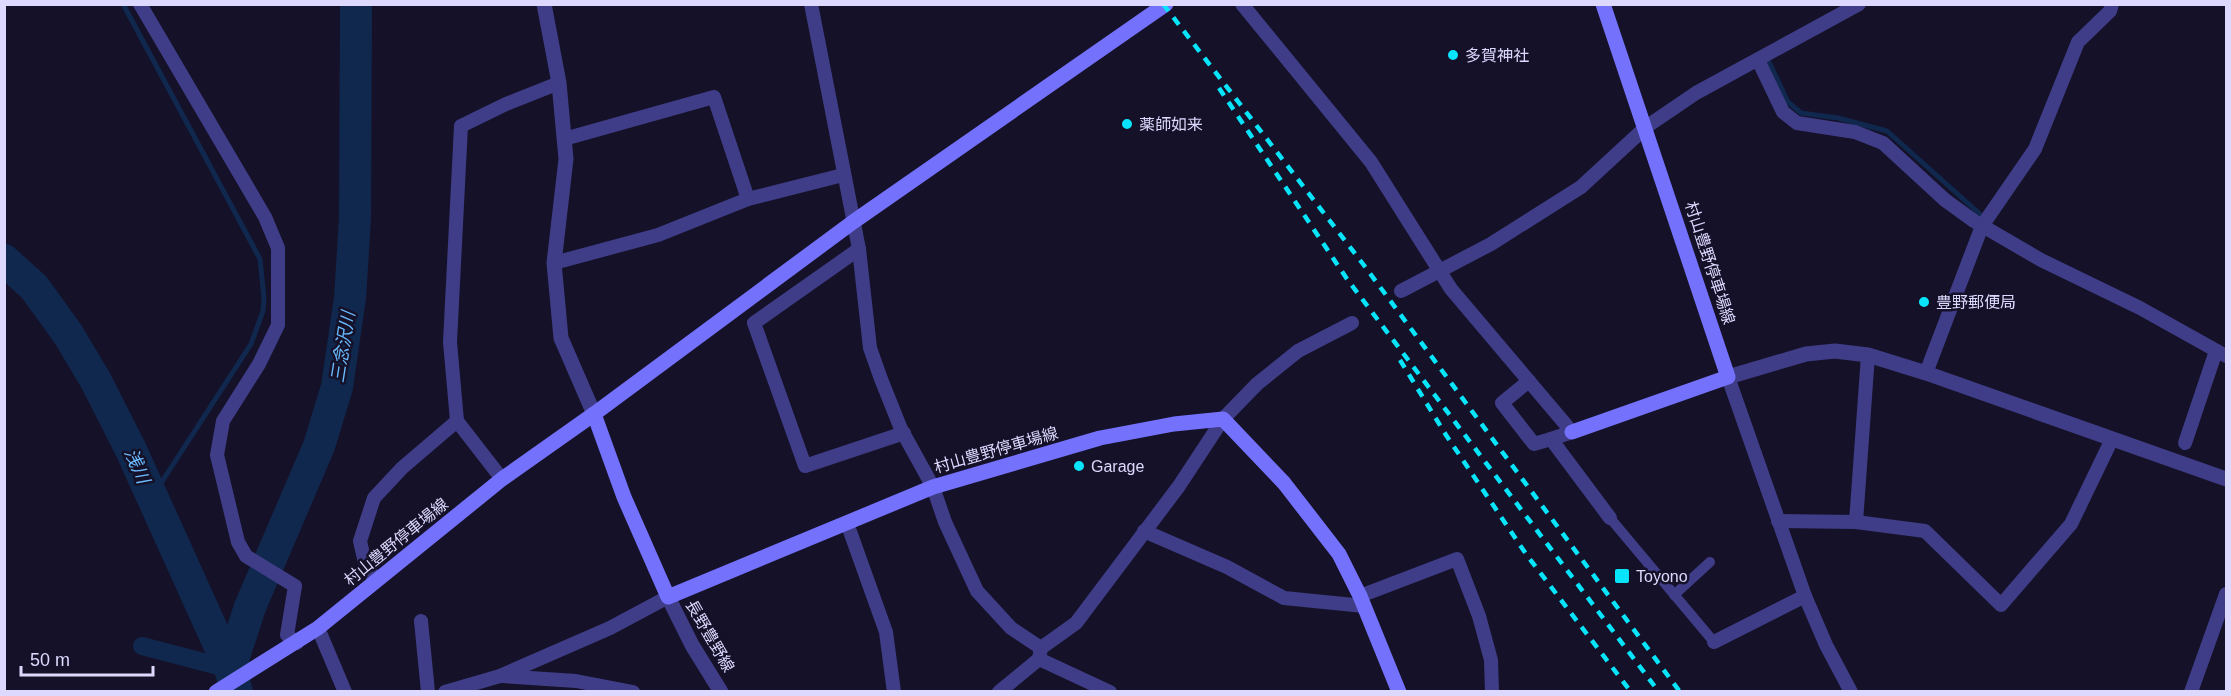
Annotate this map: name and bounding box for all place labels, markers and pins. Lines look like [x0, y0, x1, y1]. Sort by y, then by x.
place label: 多賀神社 [1465, 47, 1529, 64]
marker: 多賀神社 [1446, 48, 1460, 62]
place label: 薬師如来 [1139, 116, 1203, 133]
marker: 薬師如来 [1120, 117, 1134, 131]
place label: 豊野郵便局 [1936, 294, 2016, 311]
marker: 豊野郵便局 [1917, 295, 1931, 309]
place label: Garage [1091, 458, 1144, 475]
marker: Garage [1072, 459, 1086, 473]
marker: Toyono [1613, 567, 1631, 585]
place label: Toyono [1636, 568, 1688, 585]

